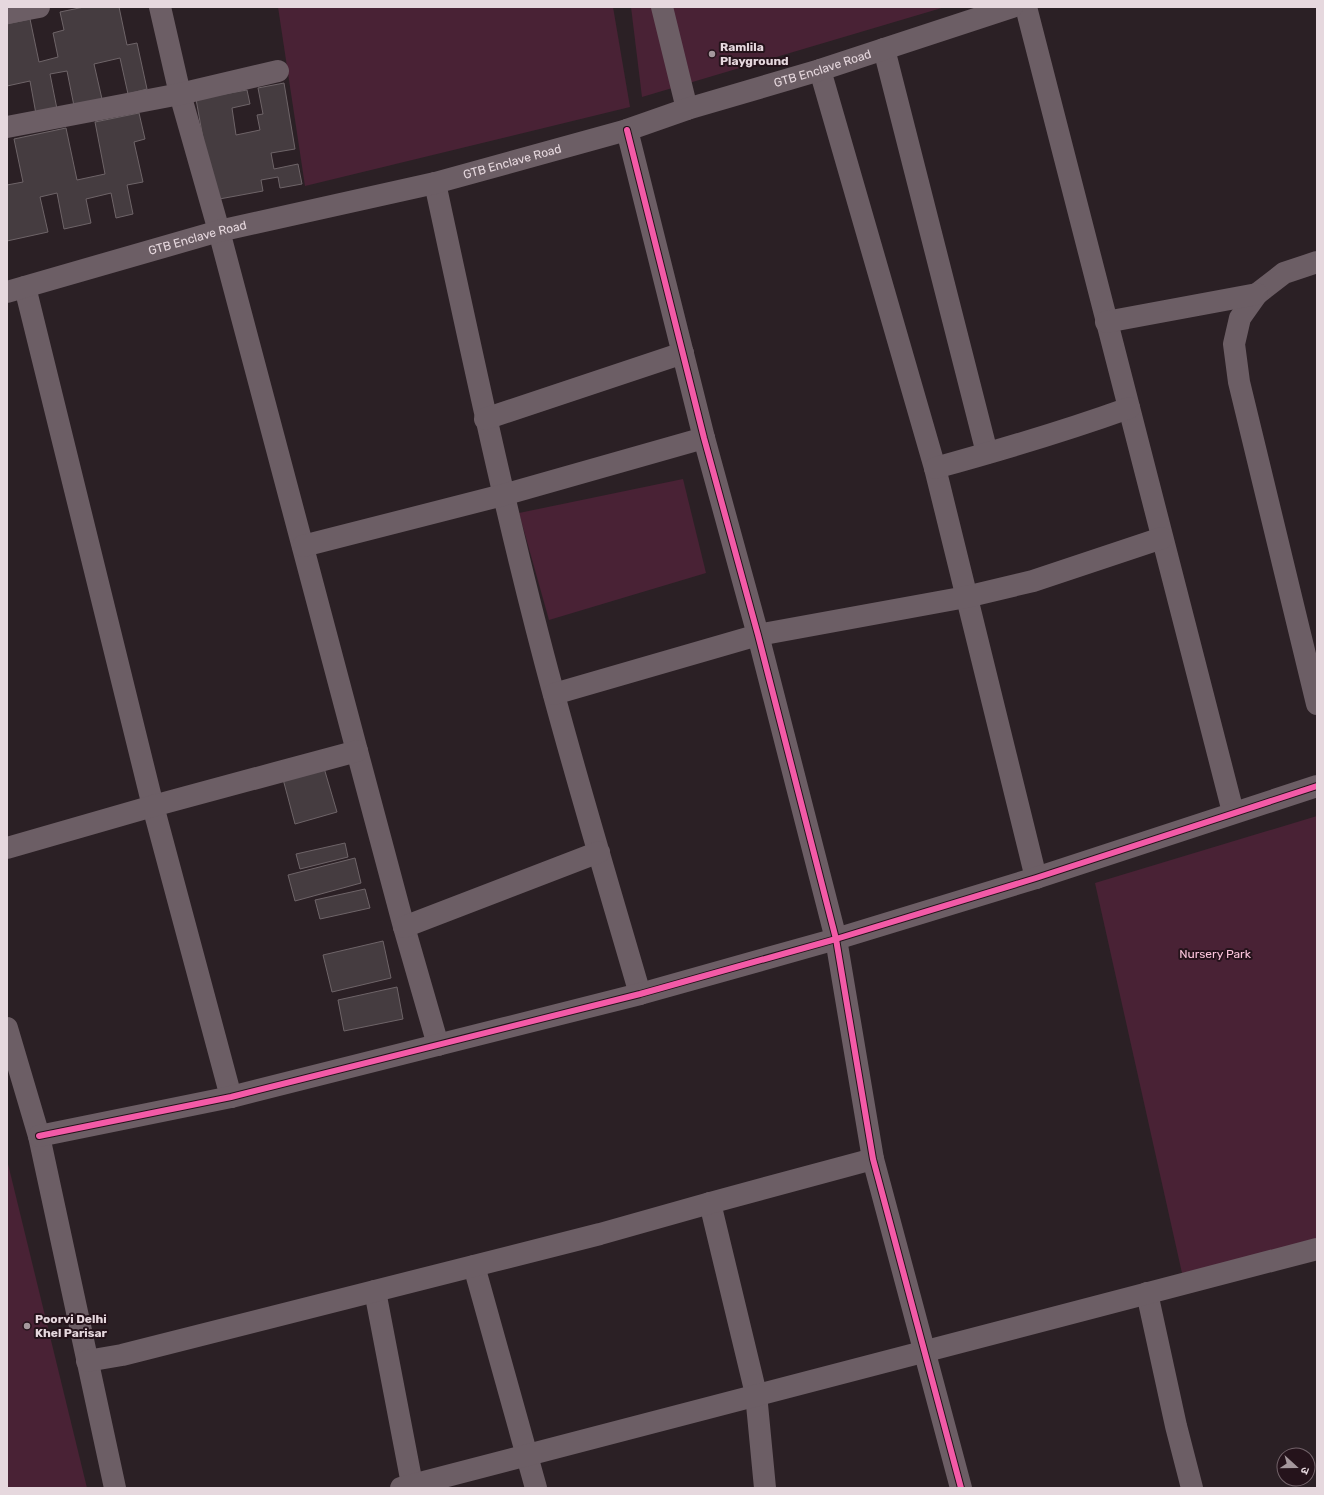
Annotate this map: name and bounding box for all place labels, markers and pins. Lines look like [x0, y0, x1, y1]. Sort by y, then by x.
place label: Ramlila Playground [720, 40, 789, 68]
marker: Ramlila Playground [707, 49, 717, 59]
place label: Poorvi Delhi Khel Parisar [35, 1312, 108, 1340]
marker: Poorvi Delhi Khel Parisar [22, 1321, 32, 1331]

